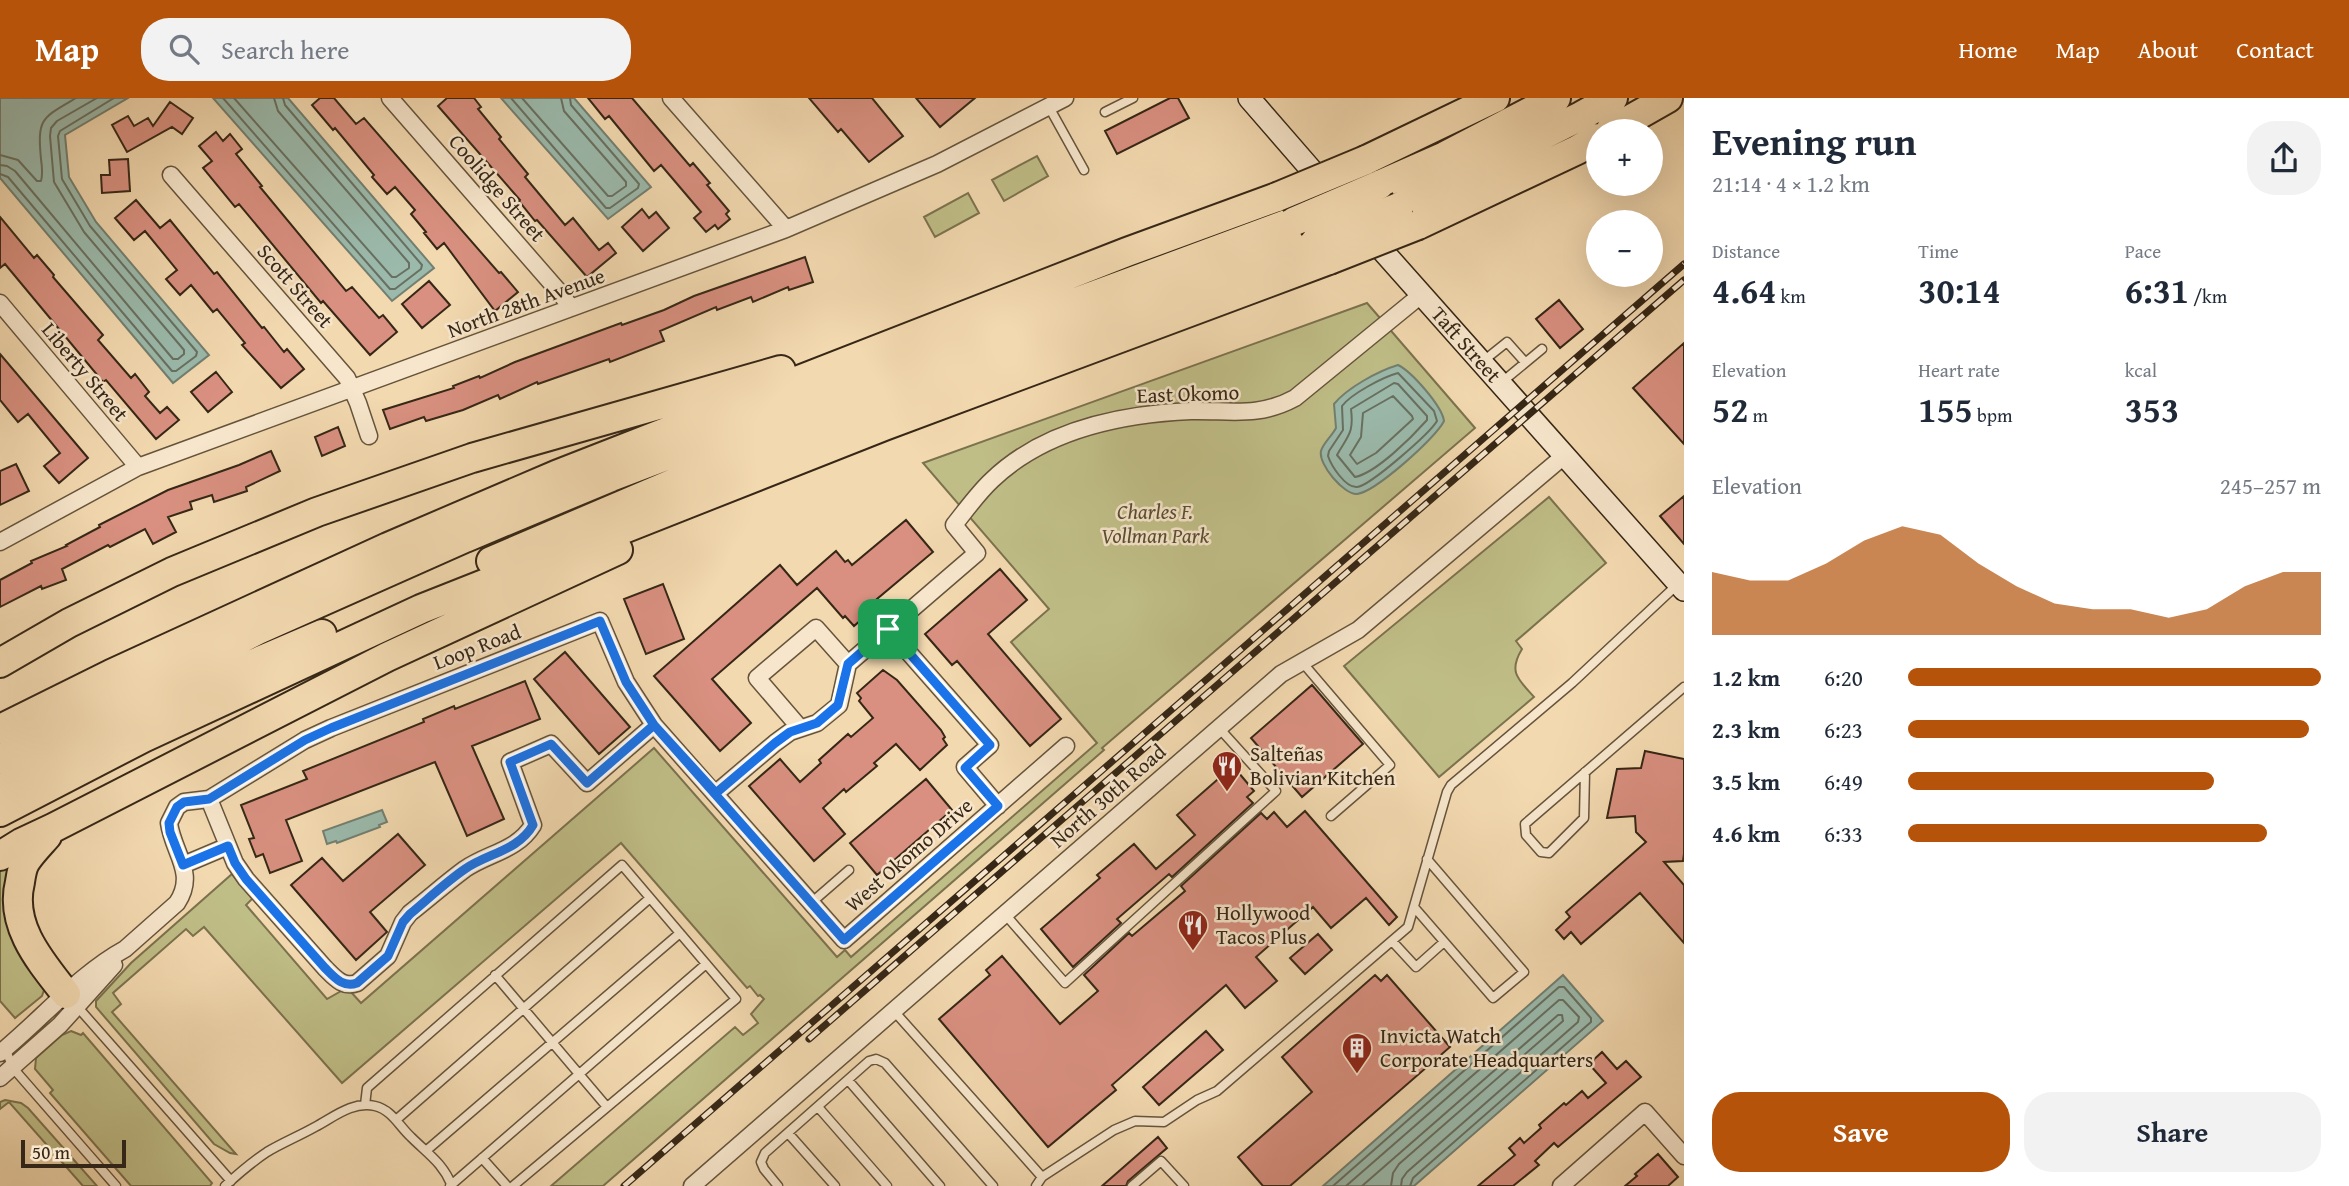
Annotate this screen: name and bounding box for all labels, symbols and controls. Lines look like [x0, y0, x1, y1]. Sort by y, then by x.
search box [141, 18, 631, 81]
text: Map [35, 25, 99, 73]
icon: search [165, 30, 203, 68]
text: Search here [221, 30, 349, 69]
text: Home [1959, 32, 2018, 67]
text: Map [2056, 32, 2100, 67]
text: About [2138, 32, 2198, 67]
text: Contact [2236, 32, 2314, 67]
text: Evening run [1712, 113, 1916, 169]
map controls [1586, 119, 1663, 287]
button: + [1586, 119, 1663, 196]
button: share [2247, 121, 2321, 195]
street label: Coolidge Street [442, 127, 553, 249]
text: 21:14 · 4 × 1.2 km [1712, 167, 1870, 200]
button: − [1586, 210, 1663, 287]
street label: Scott Street [250, 237, 341, 335]
text: Distance [1712, 237, 1780, 265]
text: Time [1918, 237, 1959, 265]
text: Pace [2125, 237, 2161, 265]
street label: North 28th Avenue [443, 260, 609, 345]
text: 4.64 [1712, 265, 1776, 316]
text: 30:14 [1918, 265, 2001, 316]
text: 6:31 [2125, 265, 2189, 316]
text: km [1776, 282, 1806, 310]
text: /km [2189, 282, 2227, 310]
street label: Taft Street [1424, 299, 1509, 390]
street label: Liberty Street [35, 315, 137, 428]
text: Elevation [1712, 356, 1786, 384]
text: Heart rate [1918, 356, 2000, 384]
text: kcal [2125, 356, 2157, 384]
street label: East Okomo [1136, 376, 1240, 411]
text: 52 [1712, 384, 1748, 435]
text: 155 [1918, 384, 1973, 435]
text: 353 [2125, 384, 2179, 435]
text: m [1748, 401, 1768, 429]
text: bpm [1973, 401, 2013, 429]
text: Elevation [1712, 469, 1802, 502]
text: 245–257 m [2220, 469, 2321, 502]
park label: Charles F. Vollman Park [1101, 496, 1210, 551]
pin [858, 599, 918, 659]
icon: arrive [869, 610, 907, 648]
street label: Loop Road [429, 615, 526, 677]
text: 1.2 km [1712, 661, 1780, 694]
text: 6:20 [1824, 661, 1863, 694]
text: 2.3 km [1712, 713, 1780, 746]
text: 6:23 [1824, 713, 1863, 746]
street label: North 30th Road [1043, 736, 1173, 855]
place label: Salteñas Bolivian Kitchen [1250, 738, 1395, 793]
restaurant icon: Salteñas Bolivian Kitchen [1210, 749, 1244, 793]
text: 3.5 km [1712, 765, 1780, 798]
text: 6:49 [1824, 765, 1863, 798]
street label: West Okomo Drive [838, 790, 980, 919]
text: 4.6 km [1712, 817, 1780, 850]
text: 6:33 [1824, 817, 1863, 850]
place label: Hollywood Tacos Plus [1216, 897, 1311, 952]
restaurant icon: Hollywood Tacos Plus [1176, 908, 1210, 952]
place label: Invicta Watch Corporate Headquarters [1380, 1020, 1593, 1075]
building icon: Invicta Watch Corporate Headquarters [1340, 1031, 1374, 1075]
button: Save [1712, 1092, 2010, 1172]
button: Share [2024, 1092, 2321, 1172]
scale bar [21, 1137, 126, 1169]
text: 50 m [32, 1138, 70, 1166]

